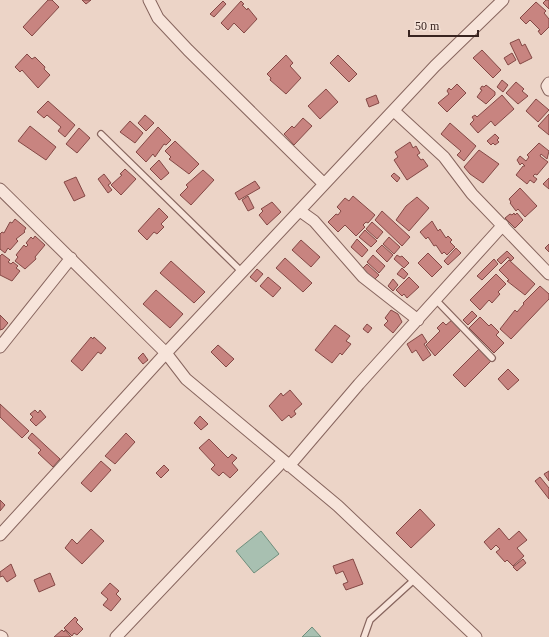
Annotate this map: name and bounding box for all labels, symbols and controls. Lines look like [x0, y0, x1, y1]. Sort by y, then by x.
scale bar [409, 12, 478, 38]
text: 50 m [415, 19, 440, 33]

